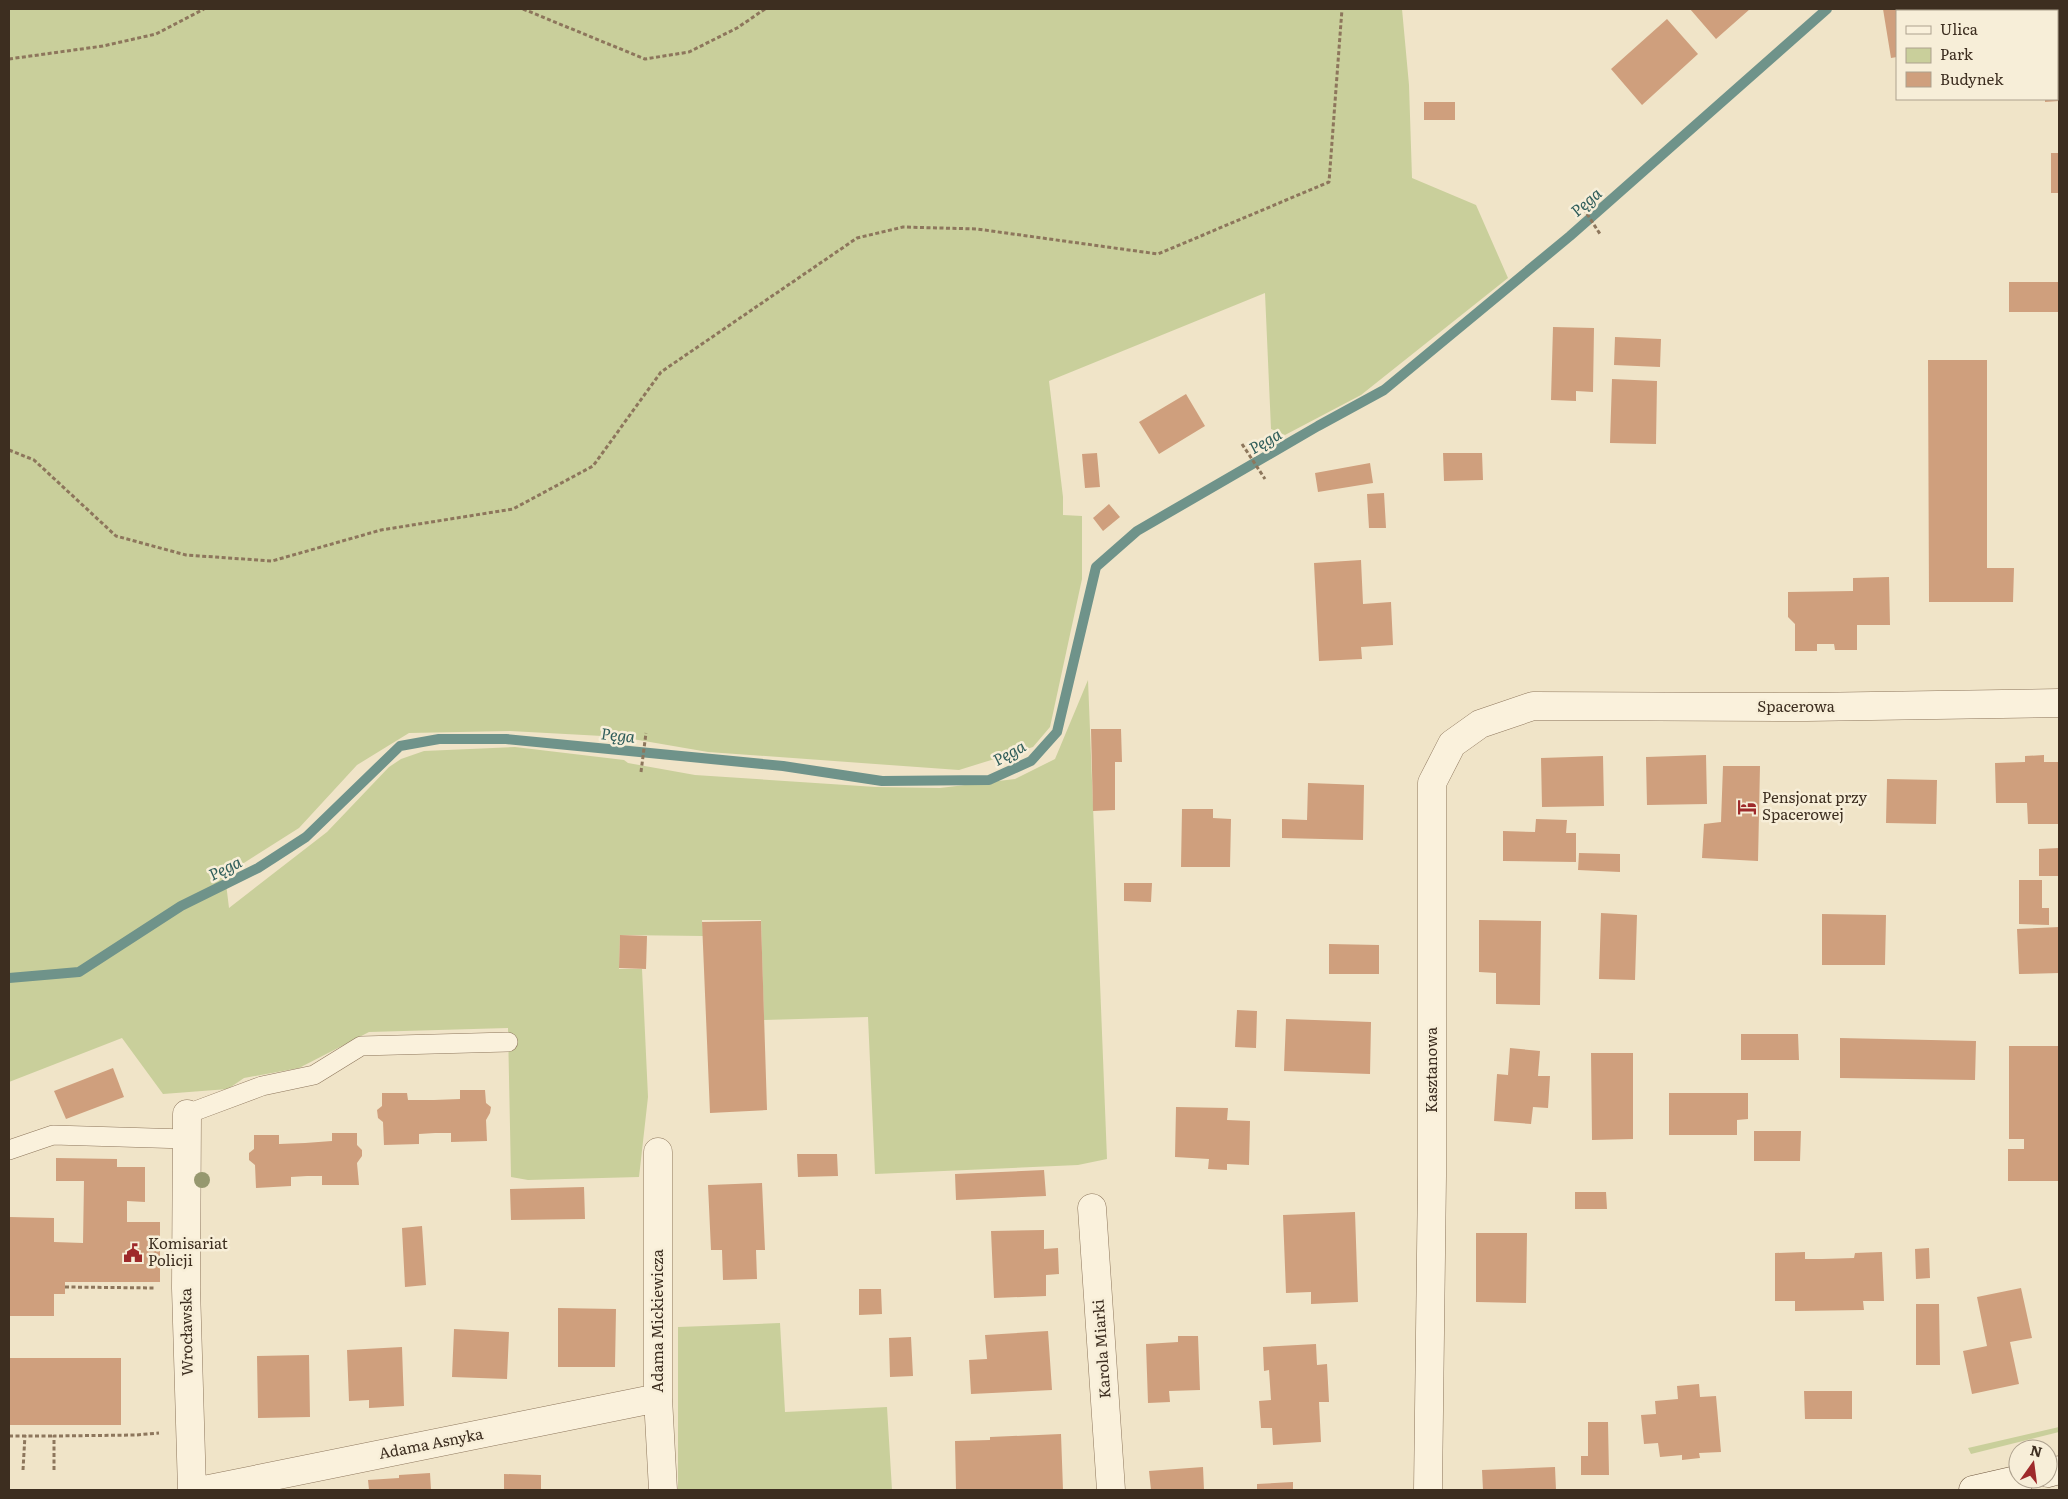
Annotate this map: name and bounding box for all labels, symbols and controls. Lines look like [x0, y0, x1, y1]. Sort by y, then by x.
legend [1896, 10, 2058, 100]
text: Ulica [1940, 17, 1979, 40]
text: Park [1940, 42, 1974, 65]
text: Budynek [1940, 67, 2004, 90]
water label: Pęga [1565, 180, 1607, 222]
water label: Pęga [1244, 421, 1286, 459]
street label: Spacerowa [1757, 694, 1836, 717]
water label: Pęga [600, 720, 637, 748]
water label: Pęga [988, 733, 1030, 771]
place label: Pensjonat przy Spacerowej [1762, 785, 1868, 825]
hotel icon: Pensjonat przy Spacerowej [1736, 796, 1758, 818]
water label: Pęga [204, 848, 246, 885]
street label: Kasztanowa [1419, 1026, 1442, 1113]
place label: Komisariat Policji [148, 1231, 228, 1271]
public building icon: Komisariat Policji [122, 1242, 144, 1264]
street label: Adama Mickiewicza [645, 1248, 668, 1393]
street label: Wrocławska [173, 1287, 198, 1376]
street label: Karola Miarki [1086, 1299, 1115, 1399]
street label: Adama Asnyka [376, 1421, 486, 1464]
north arrow [2008, 1439, 2058, 1489]
text: N [2028, 1439, 2045, 1462]

